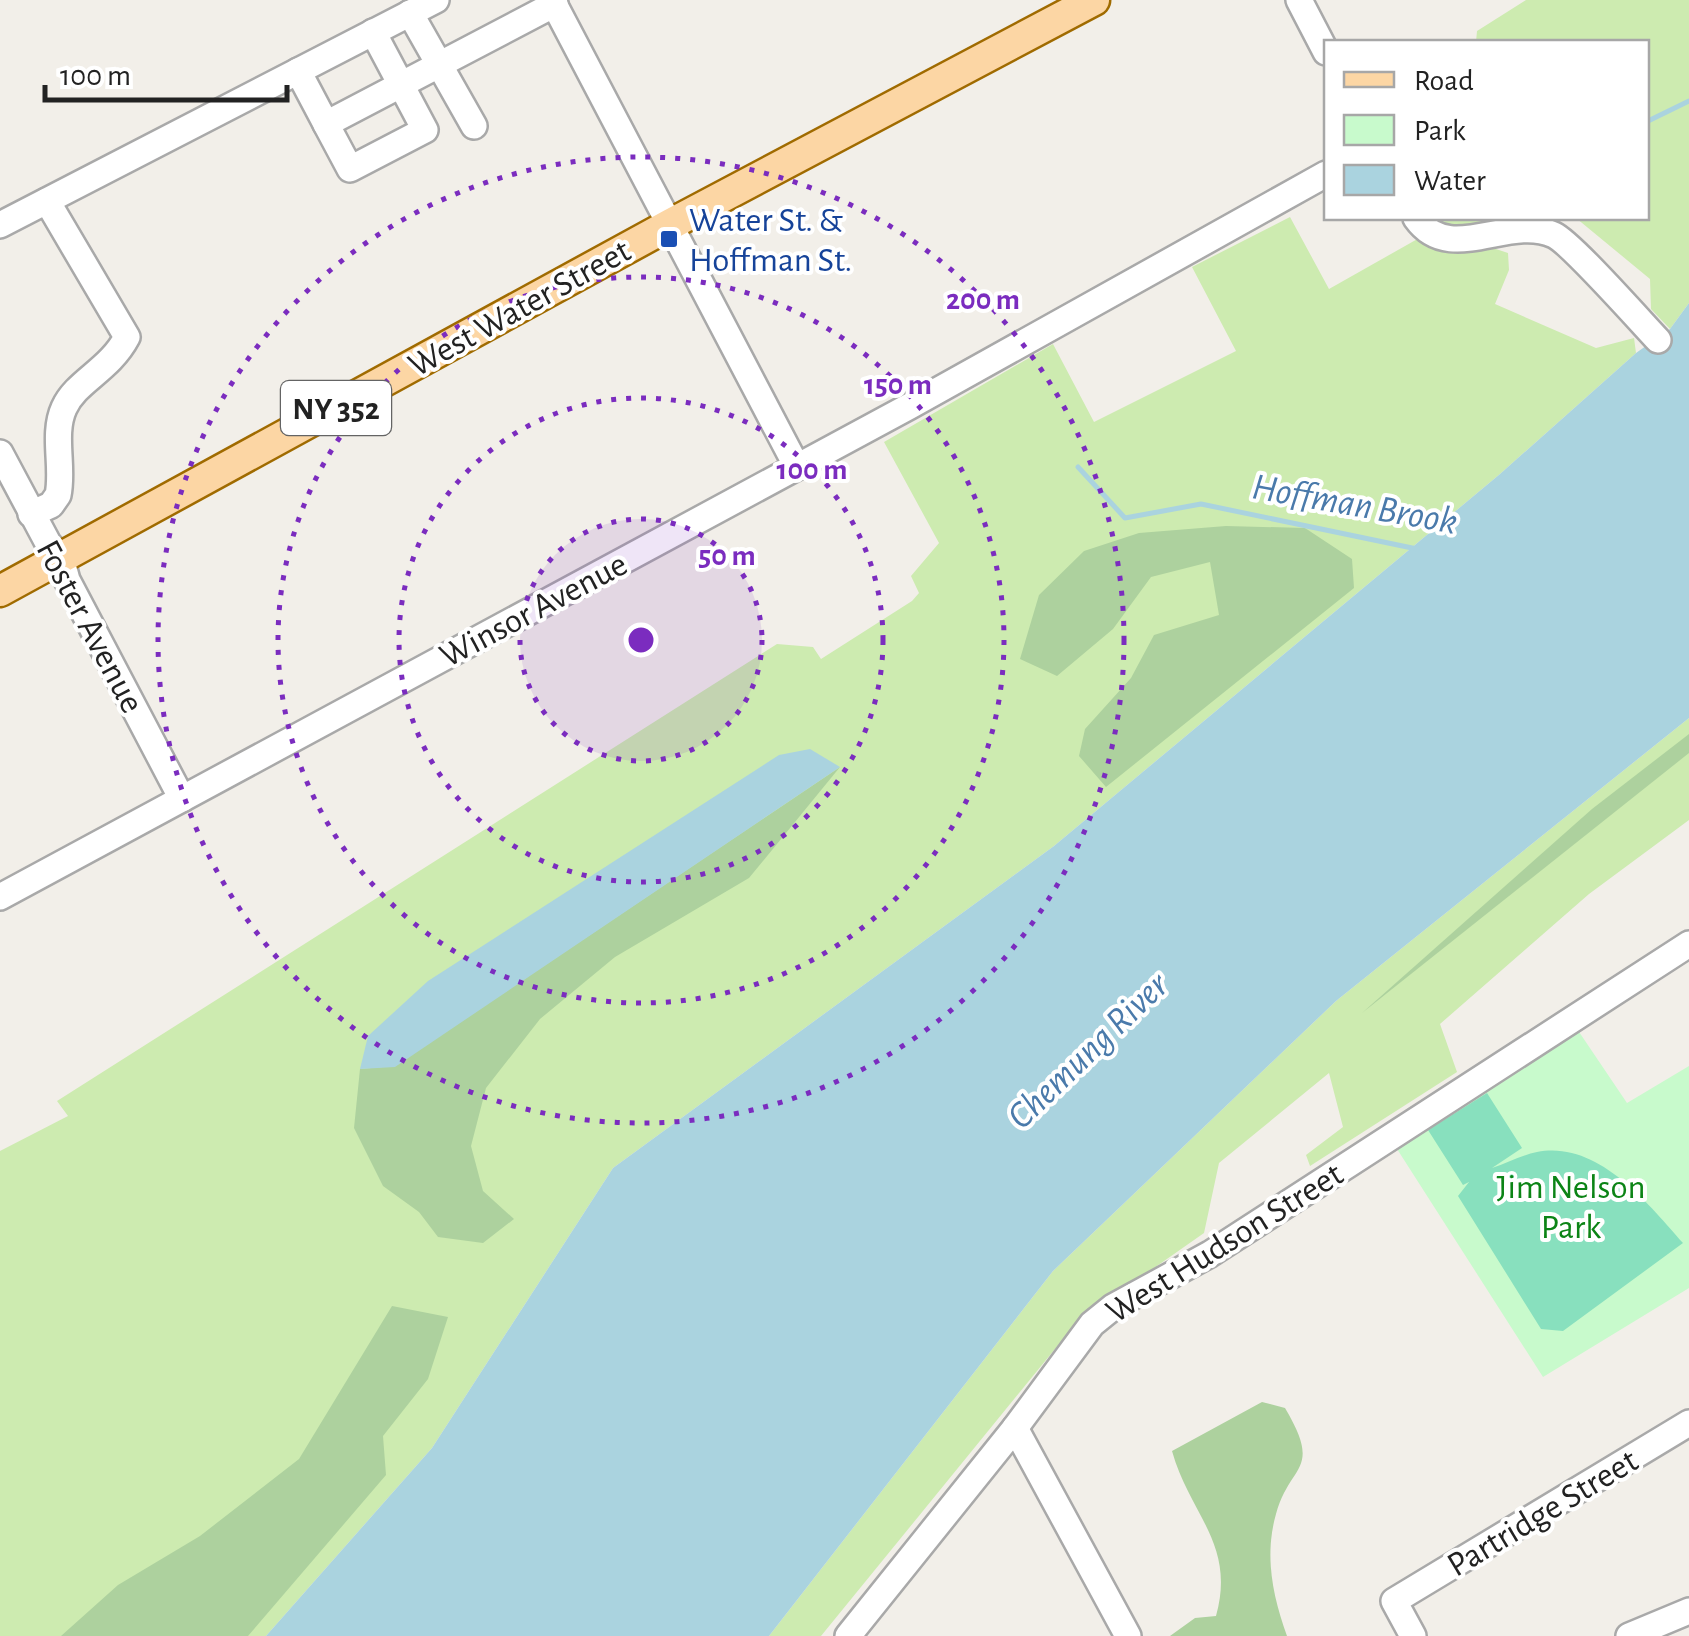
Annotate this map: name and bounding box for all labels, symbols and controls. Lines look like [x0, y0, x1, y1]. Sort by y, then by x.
scale bar [45, 40, 288, 102]
legend [1324, 40, 1649, 220]
text: 100 m [60, 61, 131, 91]
text: Road [1414, 66, 1474, 96]
text: Park [1414, 116, 1466, 146]
text: Water [1414, 166, 1486, 196]
place label: Water St. & Hoffman St. [689, 203, 852, 278]
marker: Water St. & Hoffman St. [658, 228, 680, 250]
street label: West Water Street [403, 233, 636, 384]
text: 200 m [946, 285, 1020, 315]
text: 150 m [864, 370, 932, 400]
road number: NY 352 [281, 381, 391, 435]
text: 100 m [777, 455, 847, 485]
water label: Hoffman Brook [1249, 468, 1460, 542]
street label: Foster Avenue [30, 535, 150, 719]
text: 50 m [698, 541, 756, 571]
street label: Winsor Avenue [434, 546, 633, 674]
centre of rings [623, 622, 659, 658]
water label: Chemung River [1001, 965, 1177, 1137]
street label: West Hudson Street [1100, 1157, 1349, 1330]
park label: Jim Nelson Park [1497, 1170, 1645, 1245]
street label: Partridge Street [1442, 1443, 1644, 1584]

